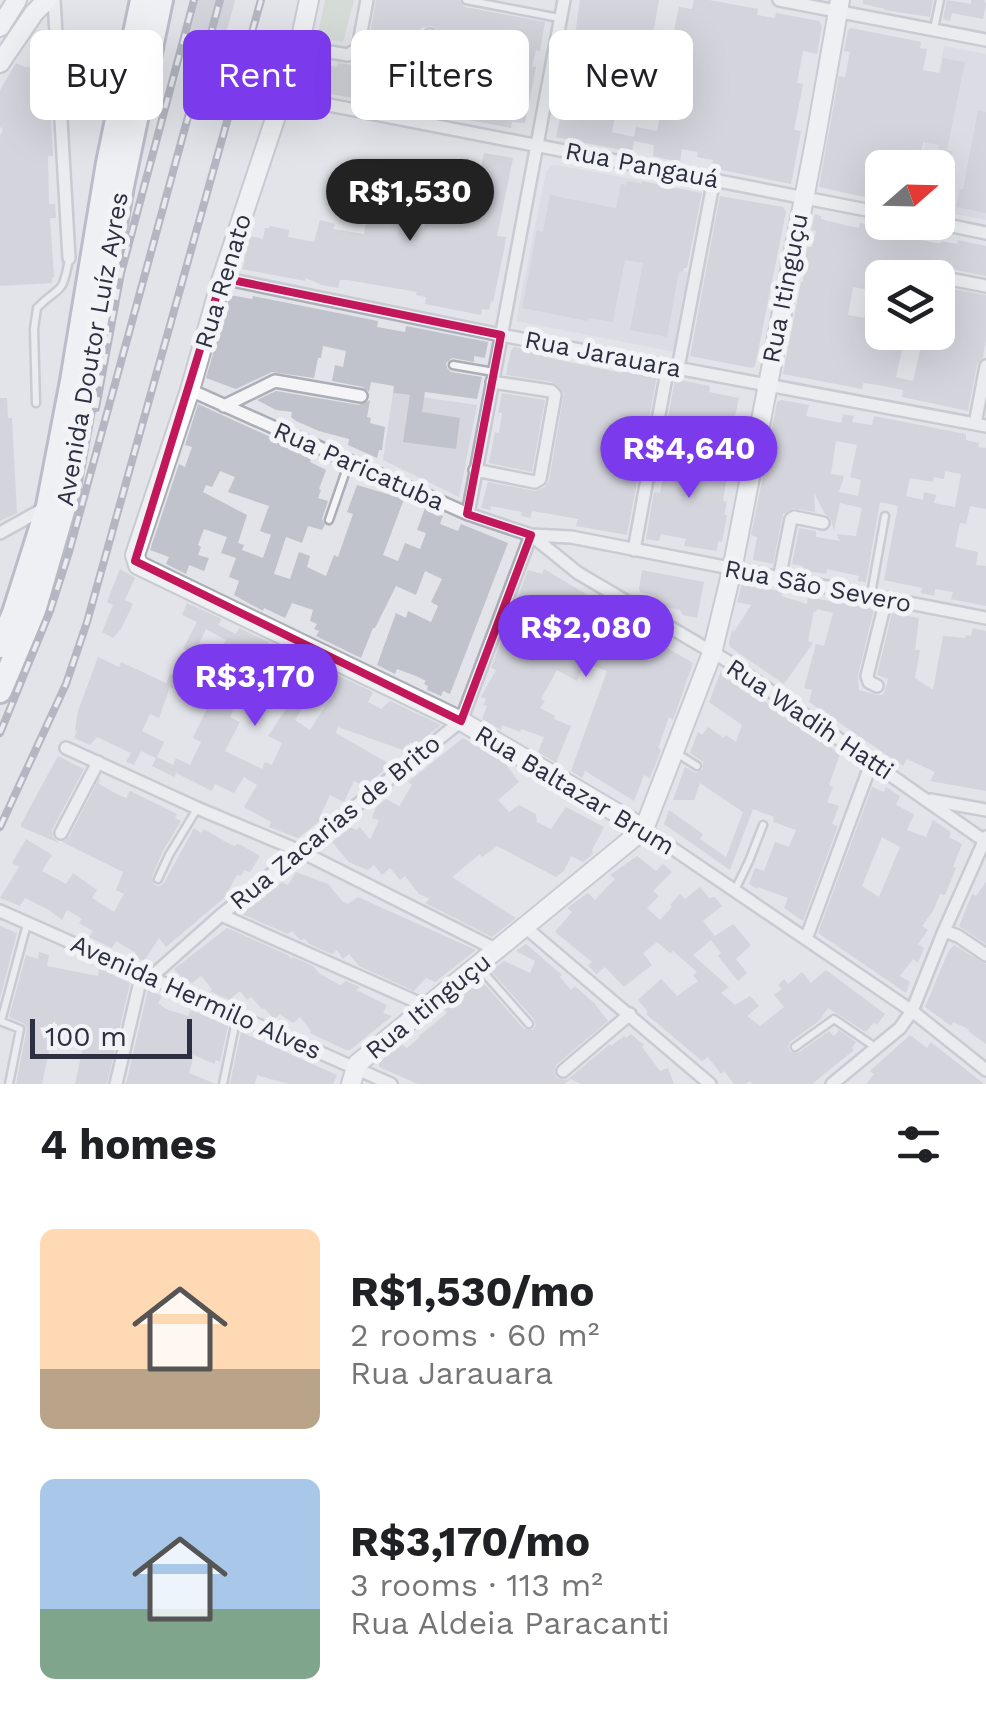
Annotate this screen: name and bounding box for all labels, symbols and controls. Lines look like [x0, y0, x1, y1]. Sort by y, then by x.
chip: Buy [30, 30, 163, 120]
chip: Rent [183, 30, 331, 120]
chip: Filters [351, 30, 529, 120]
chip: New [549, 30, 693, 120]
street label: Rua Pangauá [563, 136, 721, 194]
north arrow [865, 150, 955, 240]
map controls [865, 150, 955, 350]
pin: R$1,530 [318, 159, 502, 244]
text: R$1,530 [348, 172, 472, 210]
street label: Avenida Doutor Luíz Ayres [50, 190, 134, 508]
street label: Rua Renato [189, 210, 257, 352]
street label: Rua Itinguçu [756, 211, 814, 365]
button: layers [865, 260, 955, 350]
street label: Rua Jarauara [522, 325, 684, 383]
street label: Rua Paricatuba [269, 415, 449, 517]
pin: R$4,640 [597, 416, 781, 501]
text: R$4,640 [622, 429, 756, 467]
street label: Rua São Severo [722, 554, 914, 618]
pin: R$2,080 [494, 595, 678, 680]
text: R$2,080 [520, 608, 652, 646]
pin: R$3,170 [163, 644, 347, 729]
street label: Rua Wadih Hatti [721, 653, 899, 785]
text: R$3,170 [195, 657, 315, 695]
street label: Rua Baltazar Brum [470, 719, 680, 861]
street label: Rua Zacarias de Brito [224, 728, 446, 916]
street label: Avenida Hermilo Alves [66, 929, 326, 1065]
street label: Rua Itinguçu [360, 947, 496, 1065]
scale bar [30, 1014, 192, 1058]
text: 100 m [45, 1020, 127, 1053]
icon: filters [891, 1117, 946, 1172]
text: 4 homes [40, 1120, 217, 1169]
text: R$1,530/mo [350, 1267, 595, 1316]
icon: home [120, 1269, 240, 1389]
text: 2 rooms · 60 m² [350, 1316, 599, 1354]
text: Rua Jarauara [350, 1354, 553, 1392]
text: R$3,170/mo [350, 1517, 590, 1566]
icon: home [120, 1519, 240, 1639]
text: 3 rooms · 113 m² [350, 1566, 603, 1604]
text: Rua Aldeia Paracanti [350, 1604, 670, 1642]

